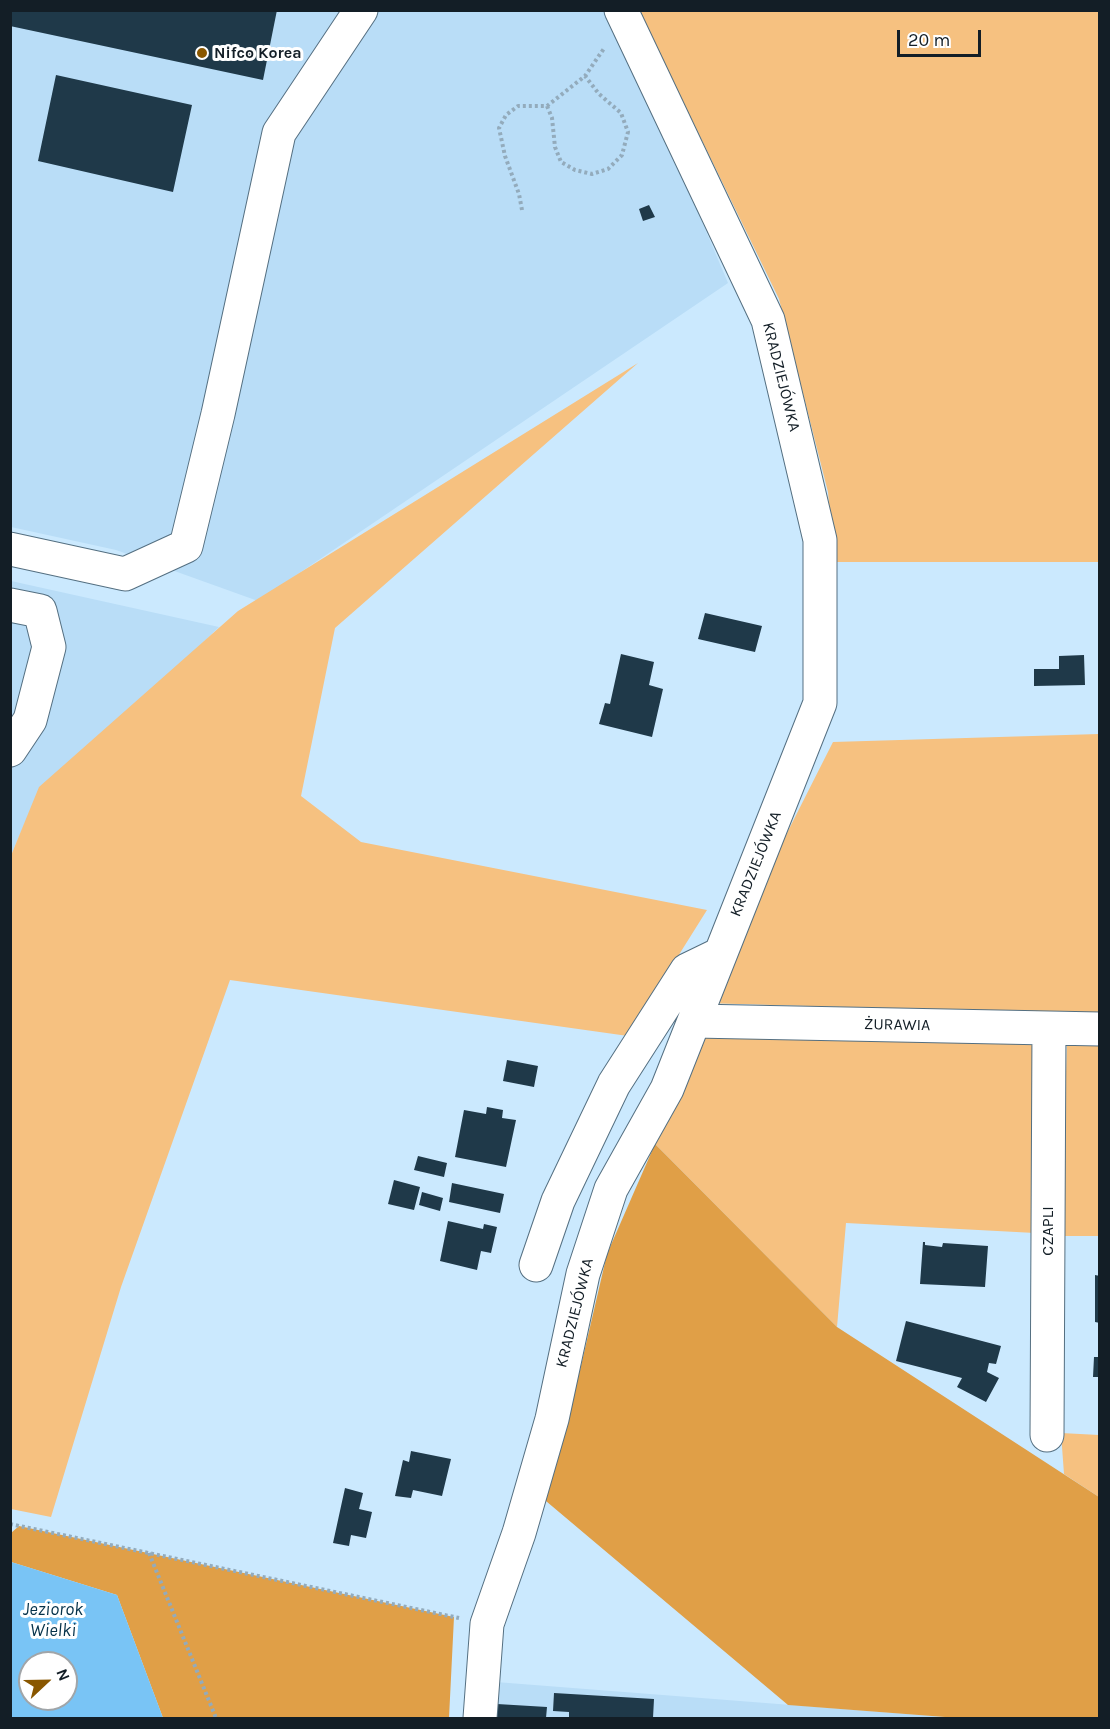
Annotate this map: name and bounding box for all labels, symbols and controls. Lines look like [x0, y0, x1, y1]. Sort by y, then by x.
scale bar [900, 18, 984, 56]
text: 20 m [908, 29, 950, 51]
place label: Nifco Korea [214, 43, 302, 63]
marker: Nifco Korea [195, 46, 209, 60]
street label: KRADZIEJÓWKA [758, 320, 804, 434]
street label: KRADZIEJÓWKA [726, 808, 786, 920]
street label: ŻURAWIA [864, 1015, 930, 1035]
street label: CZAPLI [1038, 1206, 1058, 1256]
street label: KRADZIEJÓWKA [552, 1256, 598, 1370]
water label: Jeziorok Wielki [23, 1599, 83, 1642]
north arrow [18, 1651, 78, 1711]
text: N [52, 1666, 74, 1684]

